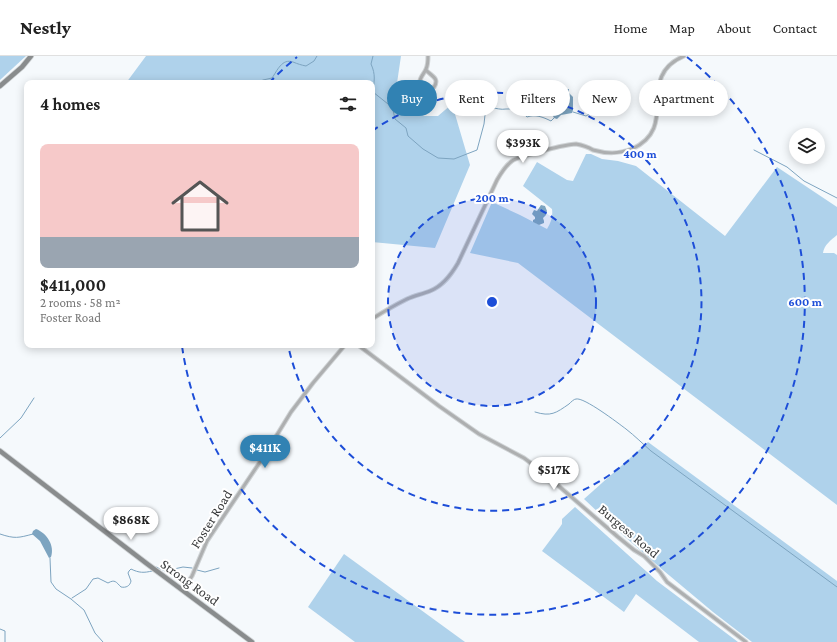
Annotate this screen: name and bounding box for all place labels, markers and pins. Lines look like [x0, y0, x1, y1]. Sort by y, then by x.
pin: $393K [495, 130, 551, 164]
centre of rings [485, 295, 499, 309]
pin: $411K [237, 435, 293, 469]
pin: $517K [526, 457, 582, 491]
pin: $868K [103, 507, 159, 541]

